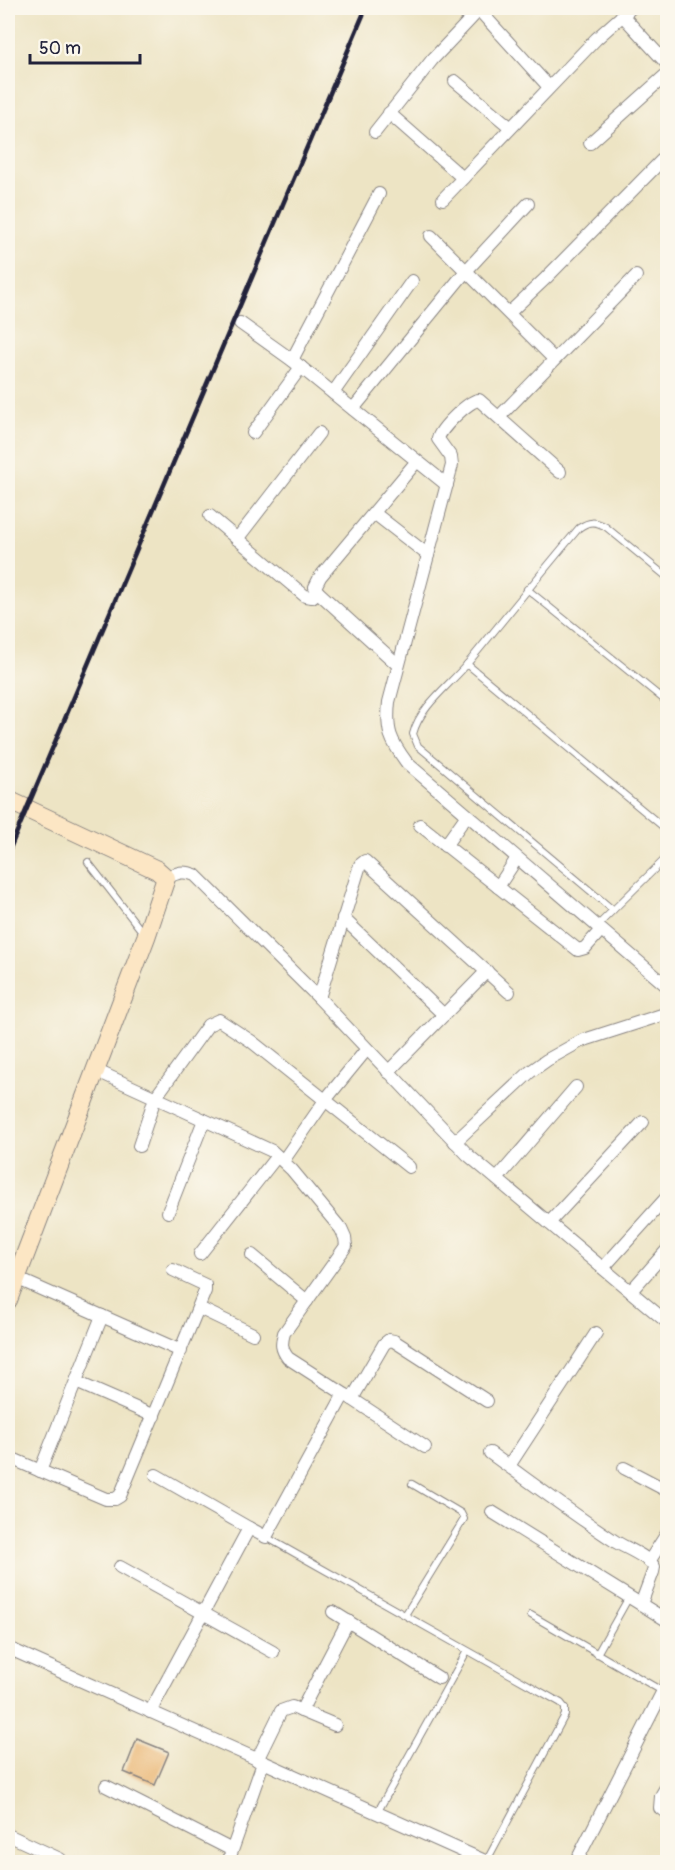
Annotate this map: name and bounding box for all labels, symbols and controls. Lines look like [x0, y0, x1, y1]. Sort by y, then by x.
scale bar [30, 27, 140, 65]
text: 50 m [39, 37, 81, 60]

